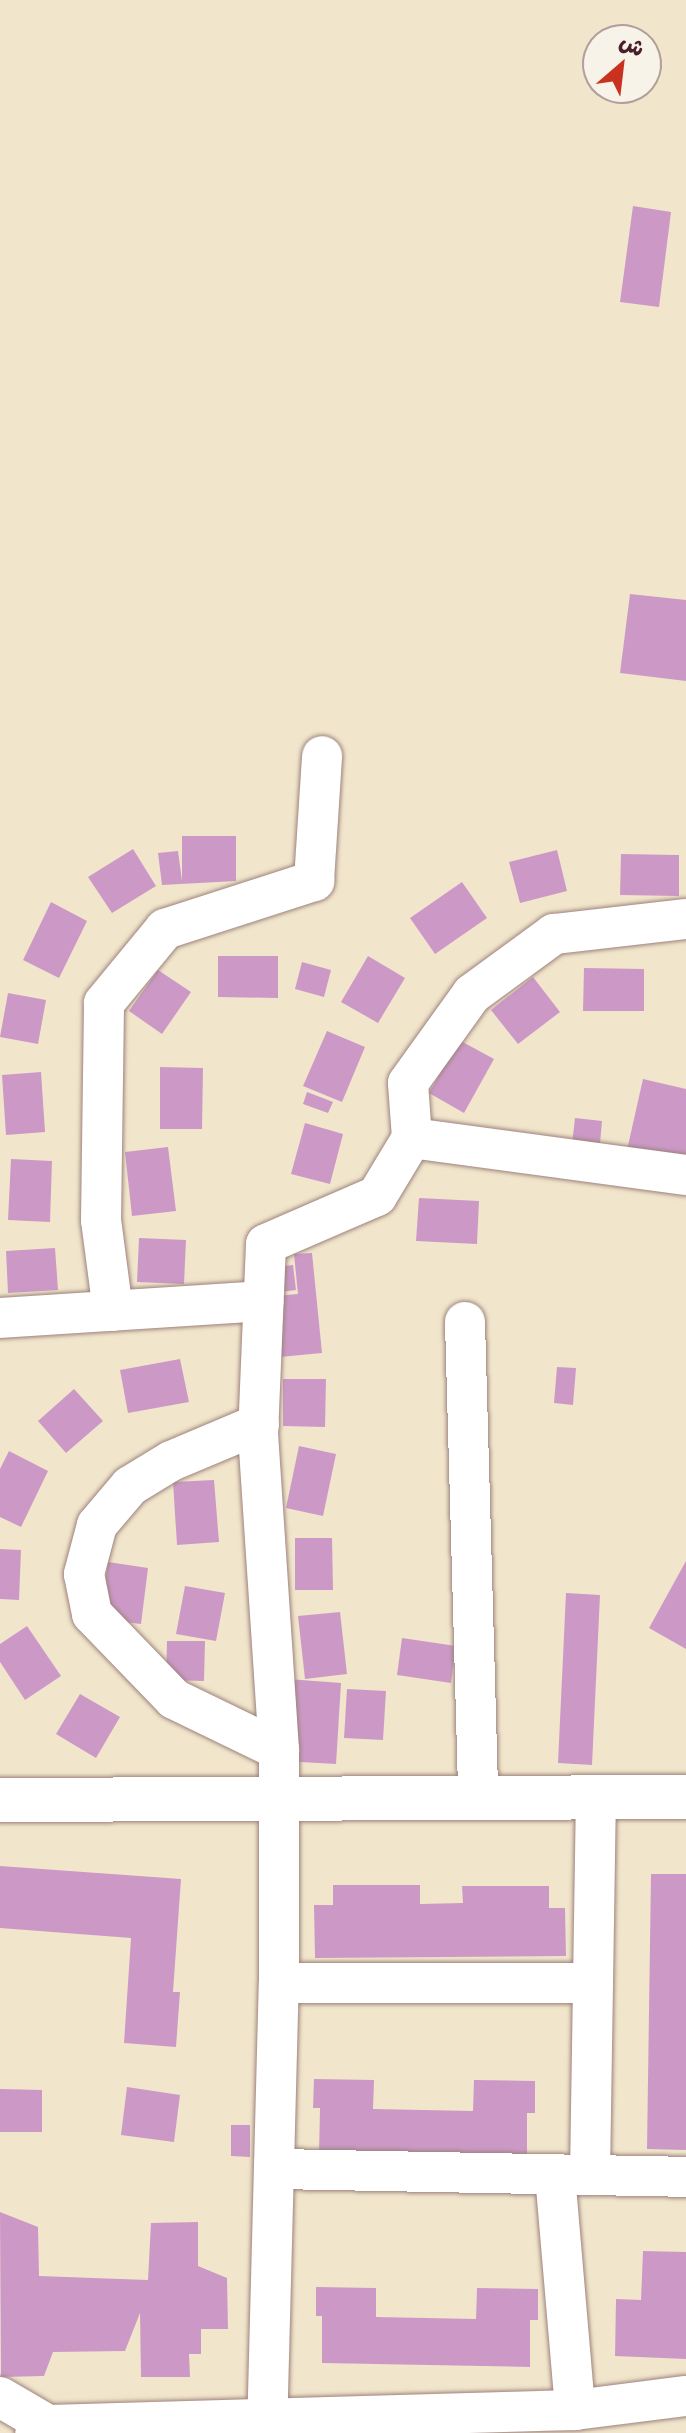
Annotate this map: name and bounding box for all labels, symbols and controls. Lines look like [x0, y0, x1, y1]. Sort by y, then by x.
north arrow [582, 24, 662, 104]
text: ش [615, 27, 650, 63]

